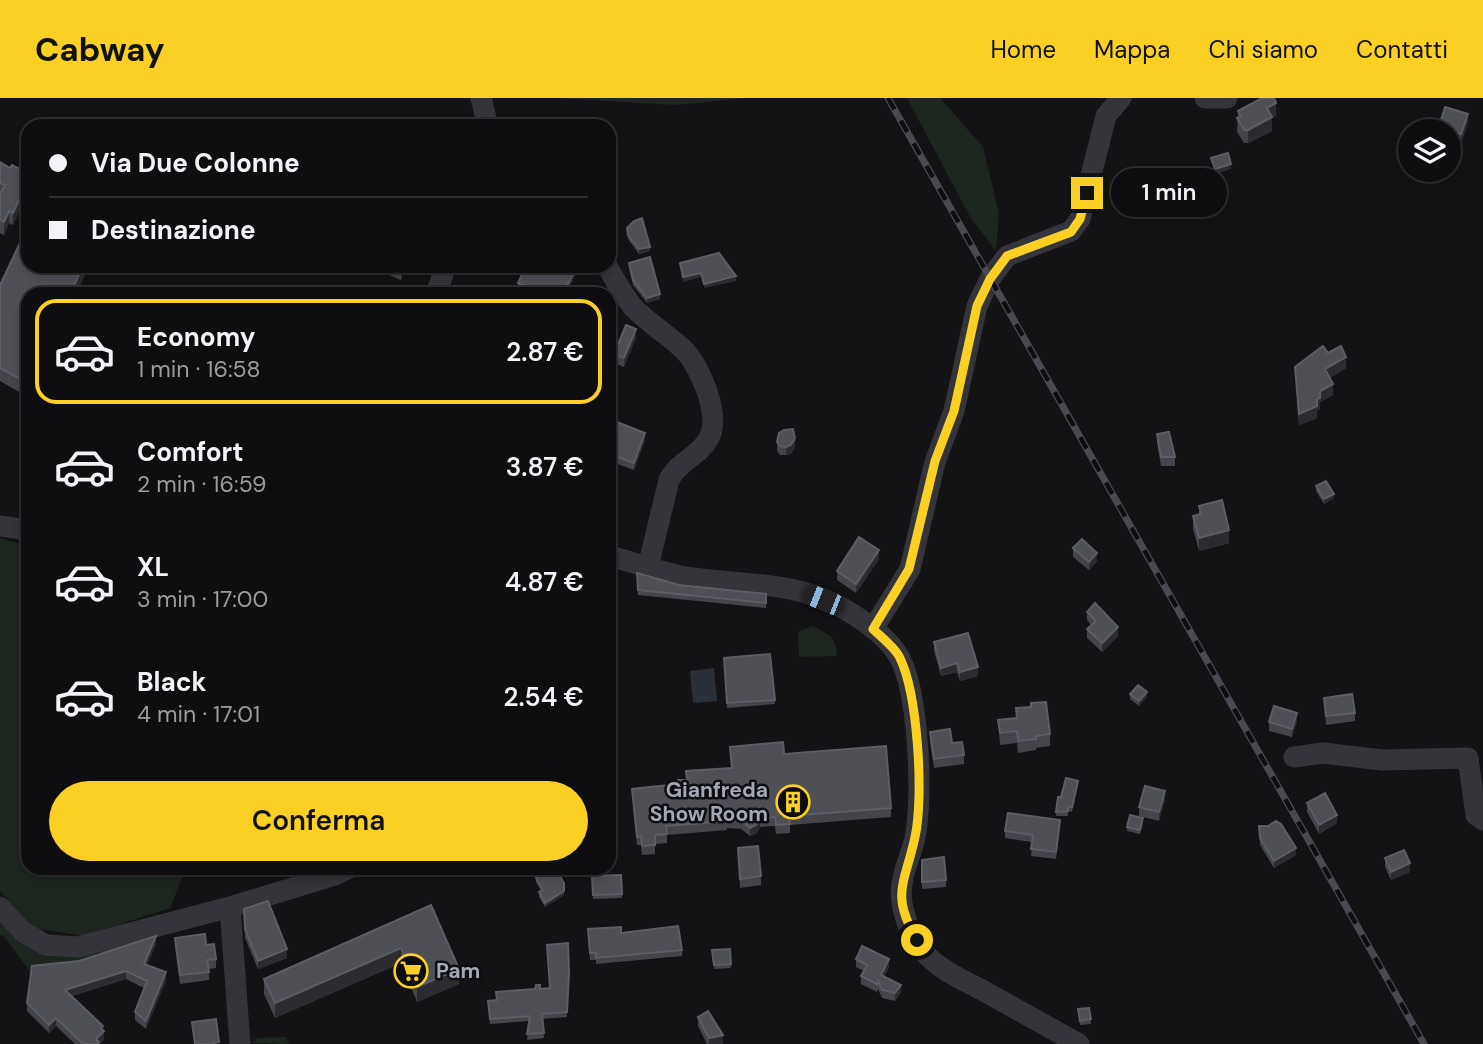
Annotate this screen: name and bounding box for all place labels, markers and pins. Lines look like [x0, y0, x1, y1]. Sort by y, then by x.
place label: Gianfreda Show Room [650, 776, 768, 828]
building icon: Gianfreda Show Room [774, 783, 812, 821]
supermarket icon: Pam [392, 952, 430, 990]
place label: Pam [436, 957, 480, 985]

